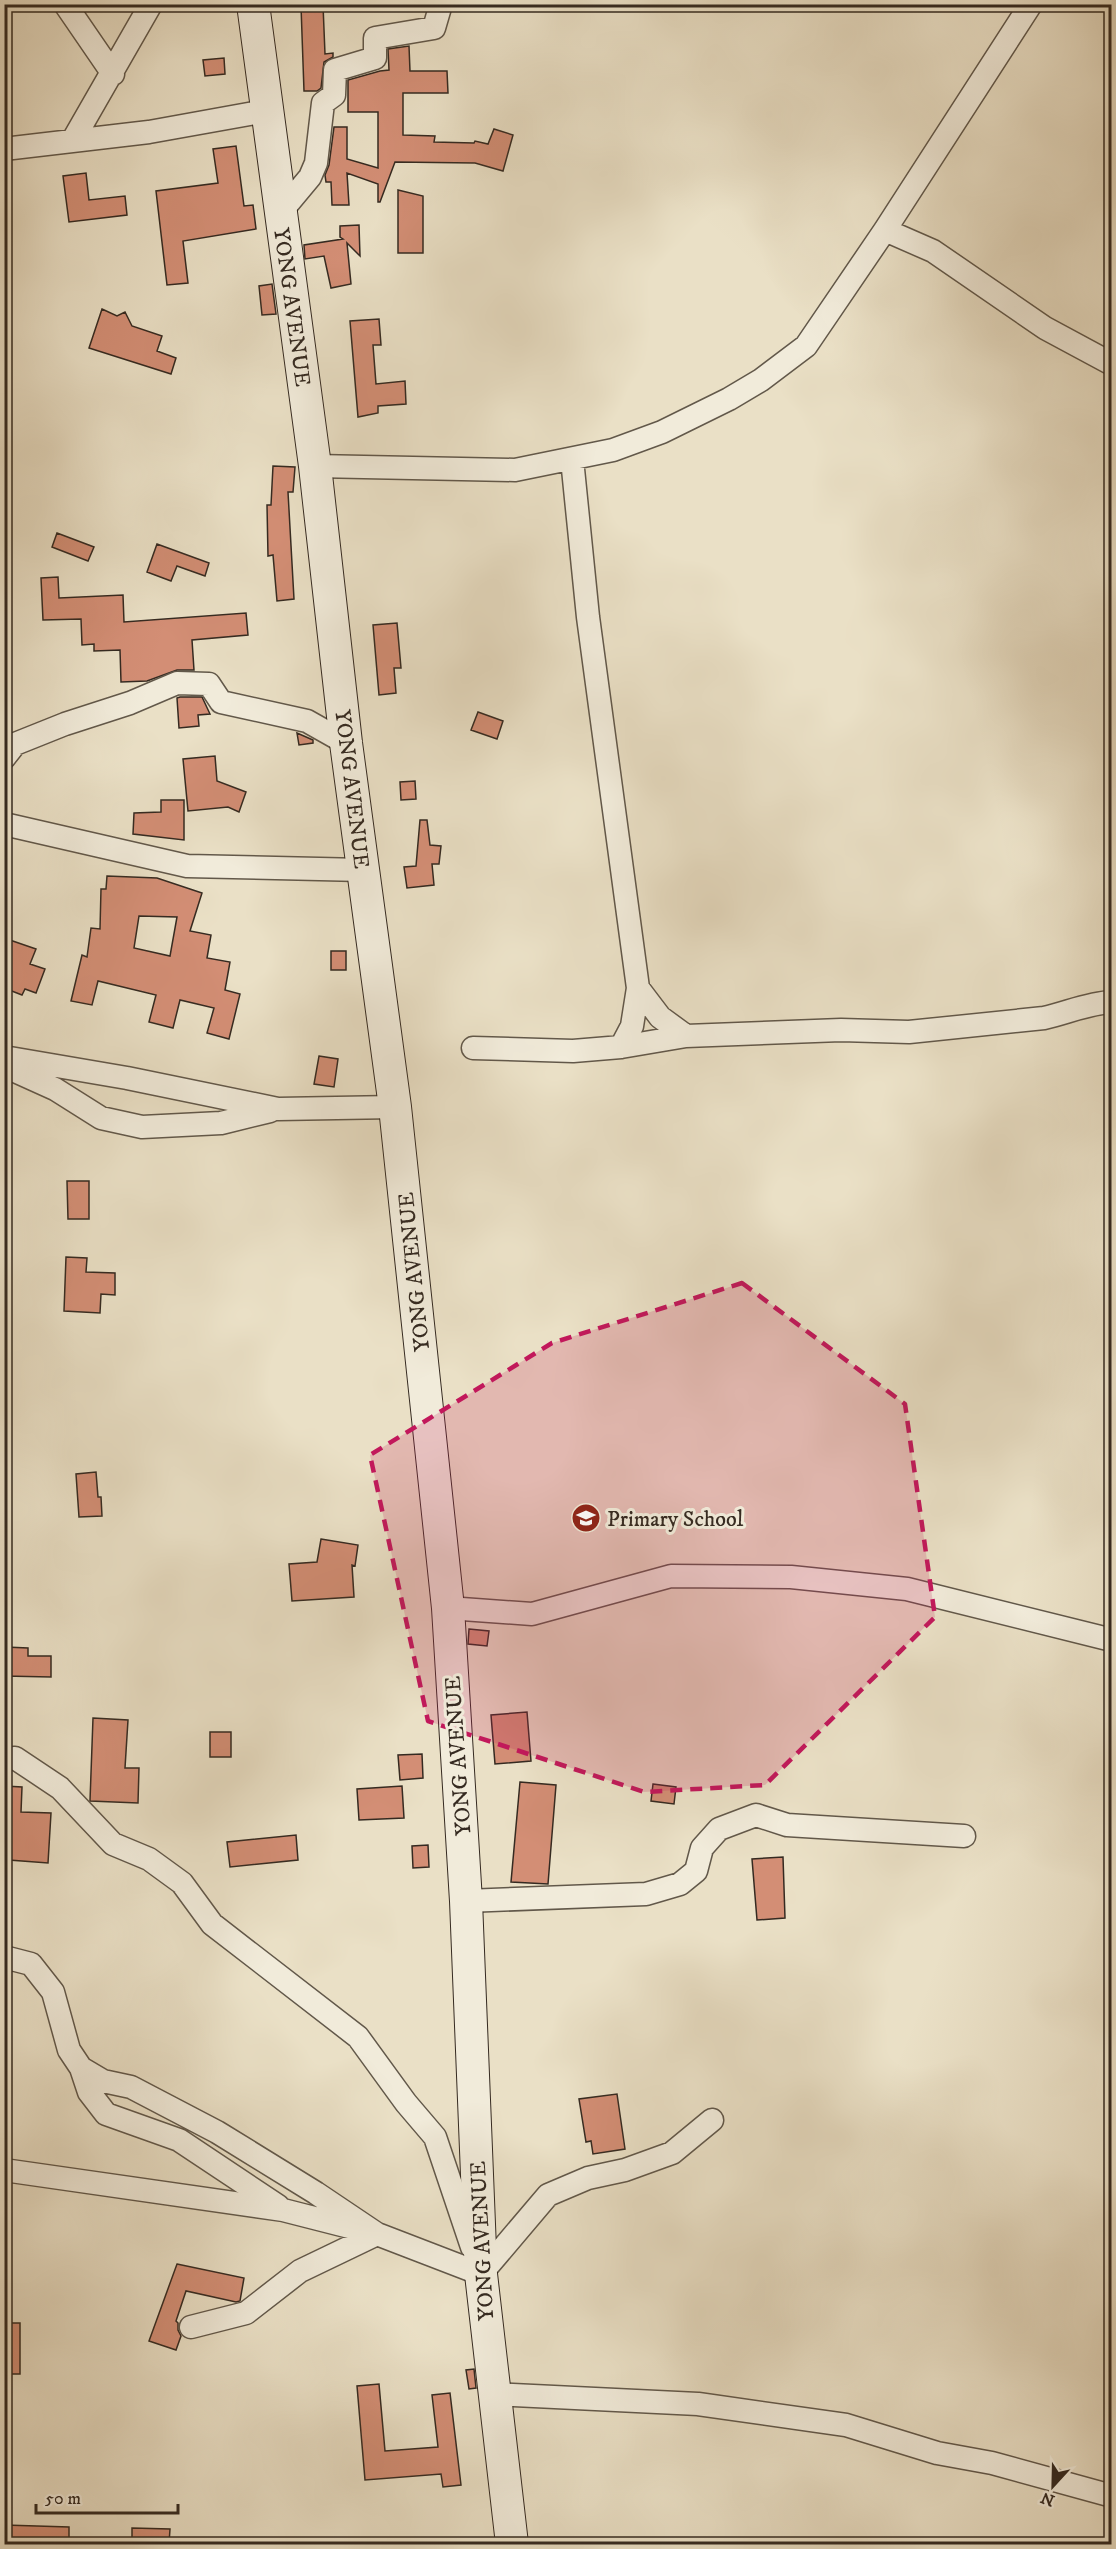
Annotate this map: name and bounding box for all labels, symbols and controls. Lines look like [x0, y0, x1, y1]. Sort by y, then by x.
street label: YONG AVENUE [267, 226, 316, 388]
street label: YONG AVENUE [328, 708, 375, 870]
street label: YONG AVENUE [393, 1191, 436, 1353]
school or university icon: Primary School [570, 1502, 602, 1534]
place label: Primary School [607, 1506, 744, 1533]
street label: YONG AVENUE [439, 1675, 478, 1837]
street label: YONG AVENUE [465, 2160, 500, 2322]
north arrow [1023, 2456, 1083, 2516]
scale bar [36, 2477, 178, 2515]
text: N [1038, 2487, 1058, 2511]
text: 50 m [45, 2488, 81, 2510]

